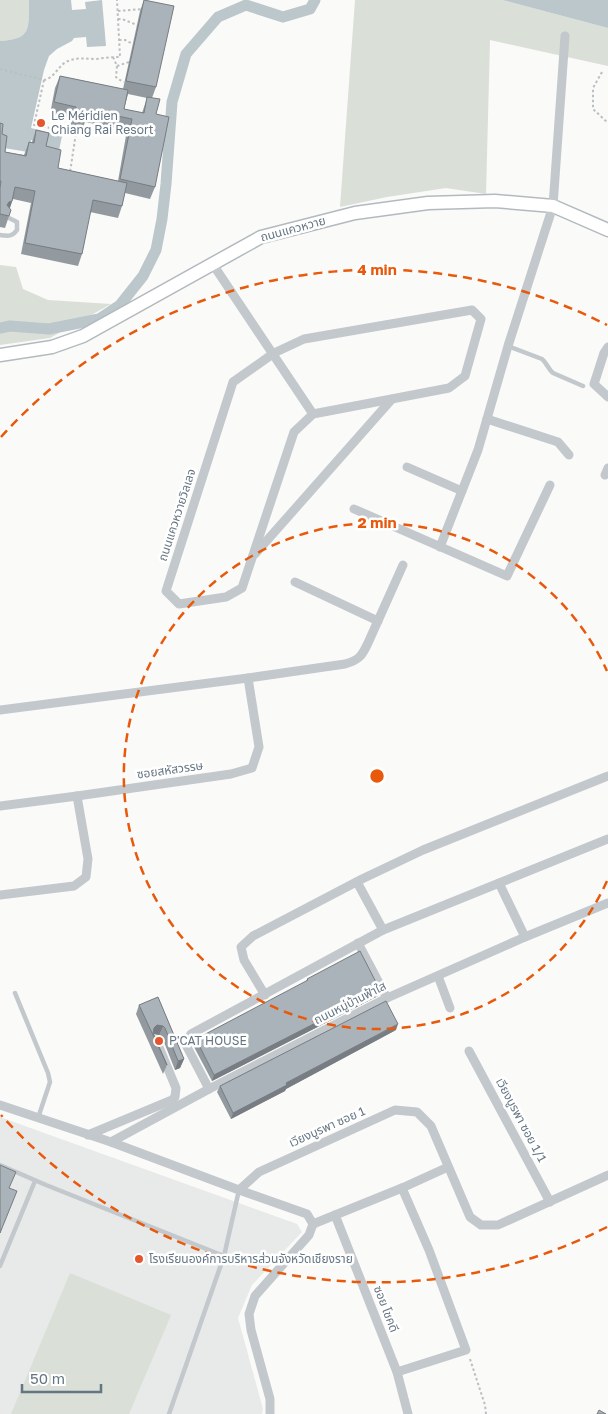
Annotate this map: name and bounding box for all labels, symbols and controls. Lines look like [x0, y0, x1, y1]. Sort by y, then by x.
place label: Le Méridien Chiang Rai Resort [51, 108, 154, 137]
marker: Le Méridien Chiang Rai Resort [35, 117, 47, 129]
street label: ถนนแควหวาย [259, 213, 327, 244]
text: 4 min [357, 260, 397, 278]
street label: ถนนแควหวายวิลเลจ [155, 467, 199, 563]
text: 2 min [357, 513, 397, 531]
street label: ซอยสหัสวรรษ [136, 757, 204, 782]
centre of rings [368, 767, 386, 785]
street label: ถนนหมู่บ้านฟ้าใส [311, 978, 389, 1027]
place label: P'CAT HOUSE [169, 1033, 247, 1048]
marker: P'CAT HOUSE [153, 1035, 165, 1047]
street label: เวียงบูรพา ซอย 1/1 [493, 1075, 550, 1165]
street label: เวียงบูรพา ซอย 1 [286, 1103, 367, 1150]
place label: โรงเรียนองค์การบริหารส่วนจังหวัดเชียงราย [149, 1251, 353, 1266]
marker: โรงเรียนองค์การบริหารส่วนจังหวัดเชียงราย [133, 1253, 145, 1265]
street label: ซอย โชคดี [371, 1283, 402, 1334]
scale bar [22, 1362, 101, 1394]
text: 50 m [30, 1369, 65, 1387]

